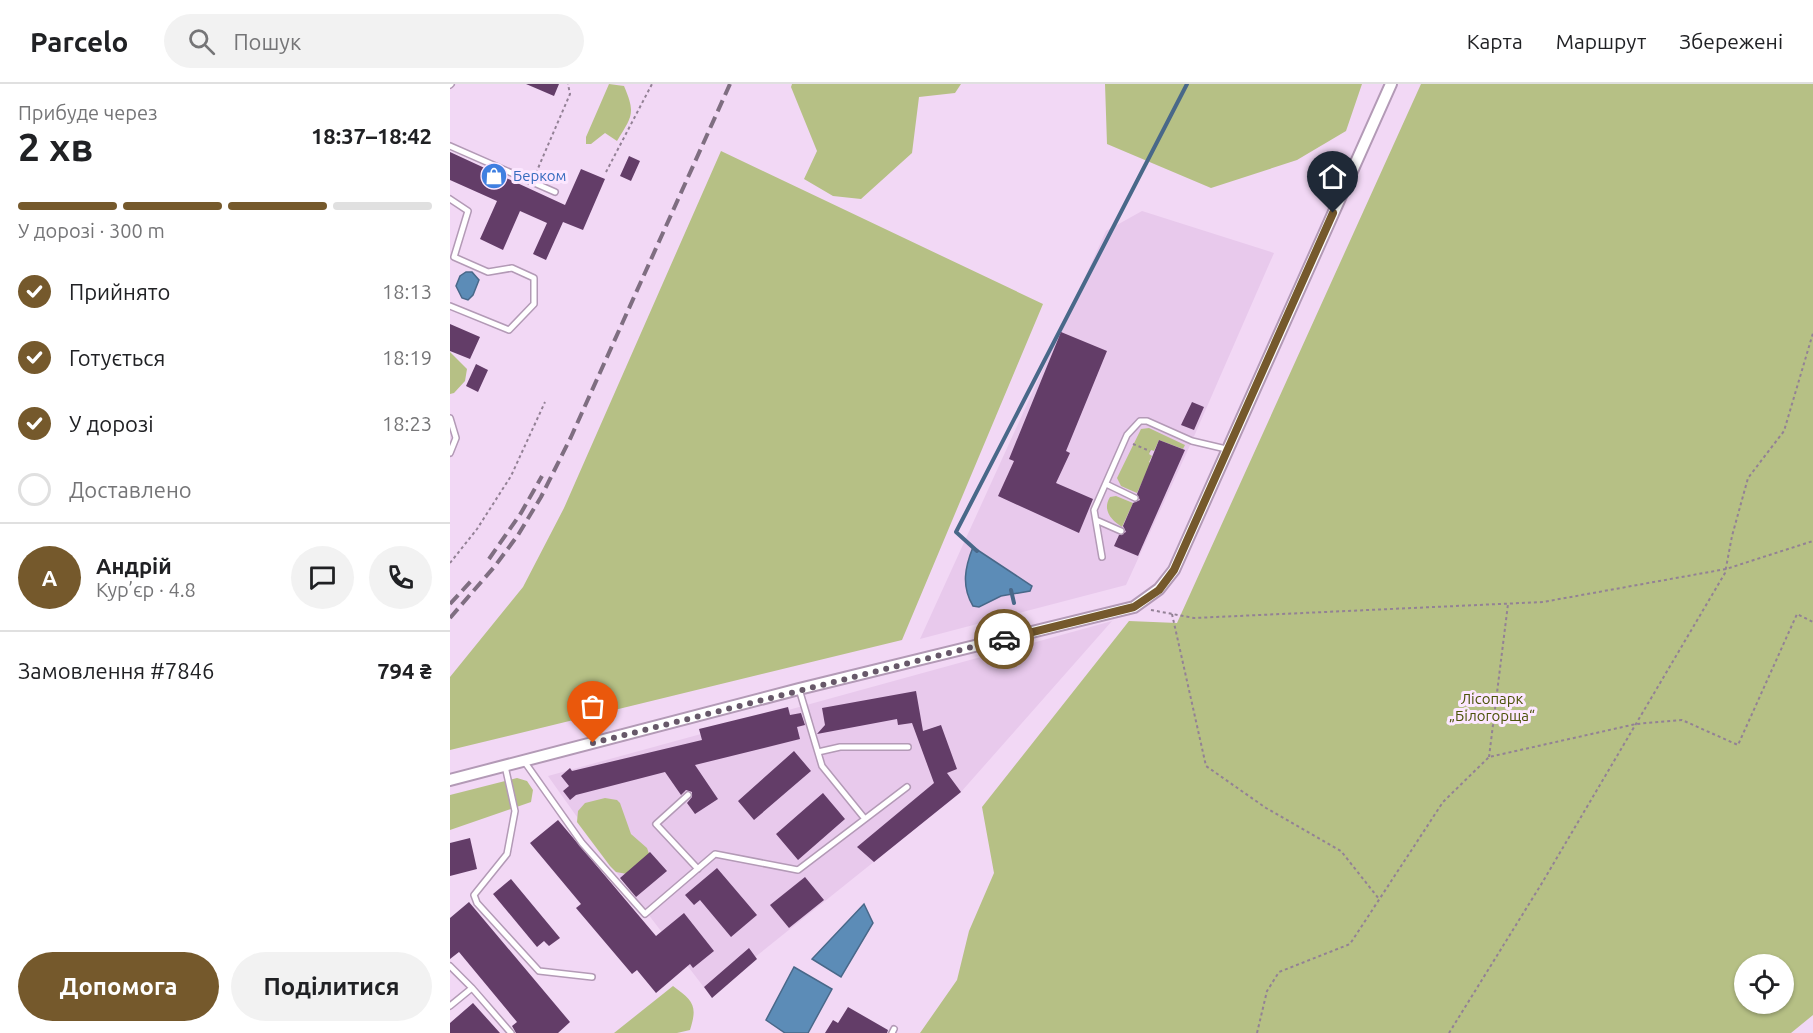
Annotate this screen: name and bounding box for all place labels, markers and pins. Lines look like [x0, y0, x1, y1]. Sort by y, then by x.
pin [1307, 151, 1358, 213]
shop icon: Берком [479, 161, 509, 191]
place label: Берком [513, 167, 566, 184]
pin [567, 681, 618, 743]

